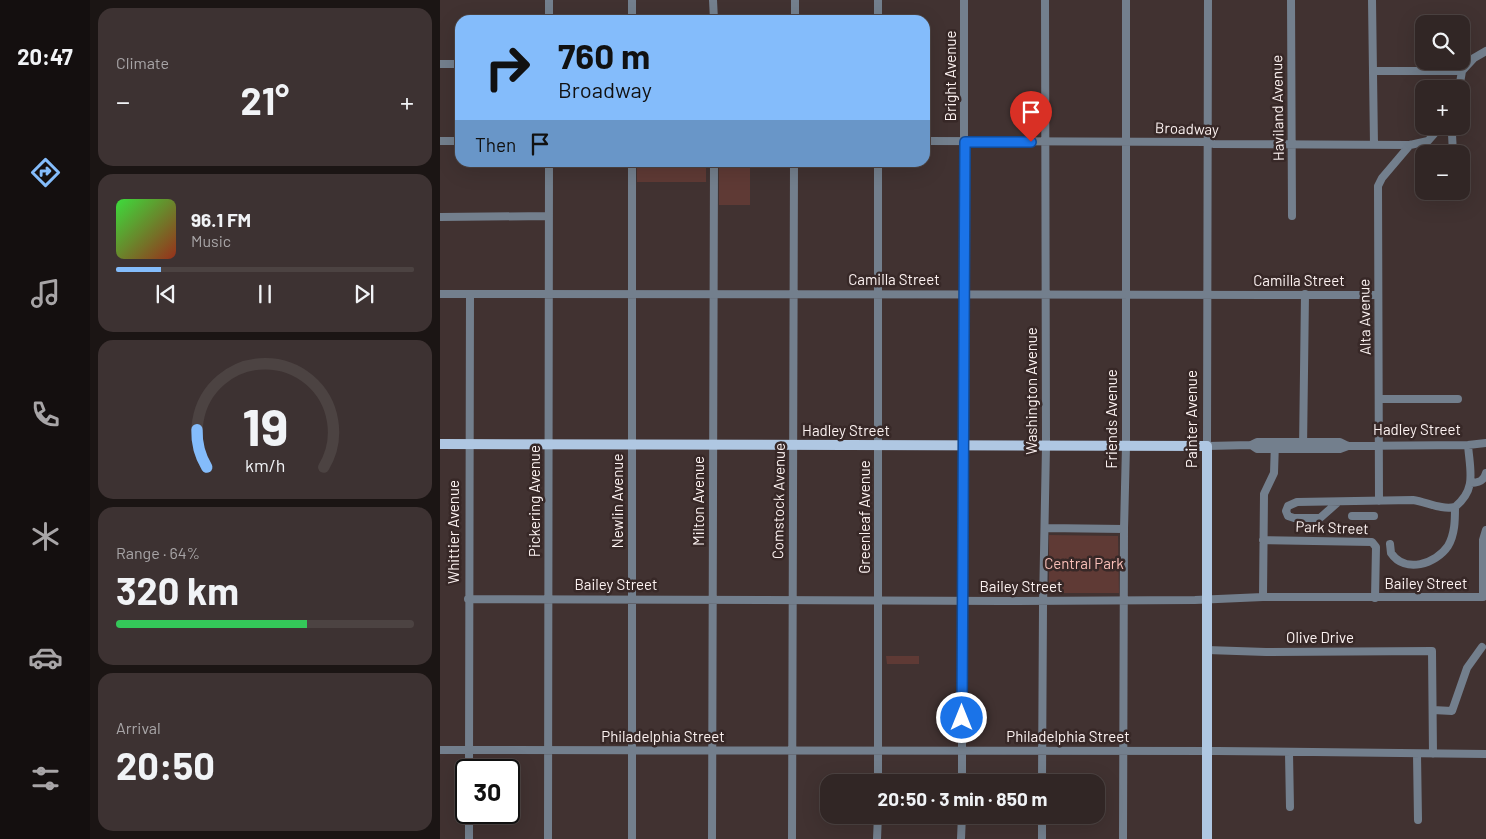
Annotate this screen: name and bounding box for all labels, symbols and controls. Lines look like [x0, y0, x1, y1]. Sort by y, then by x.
map controls [1415, 15, 1470, 200]
button: search [1415, 15, 1470, 70]
street label: Bright Avenue [941, 31, 959, 121]
text: 760 m [558, 34, 650, 76]
icon: right [475, 35, 540, 100]
text: 20:47 [17, 43, 73, 69]
text: Climate [116, 53, 169, 72]
street label: Haviland Avenue [1267, 55, 1287, 161]
text: Broadway [558, 76, 652, 102]
text: 21° [241, 77, 289, 123]
button: + [1415, 80, 1470, 135]
text: − [116, 84, 130, 118]
text: + [400, 84, 414, 118]
pin [1010, 91, 1052, 142]
icon: arrive [1017, 98, 1045, 126]
street label: Broadway [1155, 118, 1219, 138]
icon: arrive [526, 130, 554, 158]
text: Then [475, 133, 516, 156]
button: − [1415, 145, 1470, 200]
icon: directions [28, 155, 63, 190]
text: 96.1 FM [191, 208, 251, 231]
text: Music [191, 231, 231, 250]
street label: Camilla Street [848, 270, 940, 288]
street label: Camilla Street [1253, 271, 1345, 289]
icon: music [28, 276, 63, 311]
street label: Alta Avenue [1354, 279, 1374, 355]
icon: previous [152, 280, 180, 308]
icon: pause [251, 280, 279, 308]
icon: next [350, 280, 378, 308]
street label: Washington Avenue [1022, 327, 1040, 455]
street label: Friends Avenue [1102, 369, 1120, 469]
street label: Painter Avenue [1182, 370, 1200, 468]
text: 19 [242, 394, 288, 456]
icon: phone [28, 397, 63, 432]
street label: Hadley Street [1373, 420, 1461, 438]
street label: Hadley Street [802, 421, 890, 439]
street label: Comstock Avenue [768, 443, 788, 559]
street label: Pickering Avenue [525, 445, 543, 557]
text: km/h [245, 454, 285, 476]
street label: Newlin Avenue [608, 454, 626, 548]
street label: Milton Avenue [689, 456, 707, 546]
street label: Greenleaf Avenue [855, 460, 873, 574]
street label: Whittier Avenue [444, 480, 462, 584]
street label: Park Street [1295, 517, 1369, 537]
icon: climate [28, 519, 63, 554]
text: Range · 64% [116, 543, 200, 562]
park label: Central Park [1044, 554, 1124, 572]
text: 320 km [116, 567, 239, 613]
street label: Bailey Street [1385, 574, 1467, 592]
street label: Bailey Street [575, 575, 657, 593]
street label: Bailey Street [980, 577, 1062, 595]
street label: Olive Drive [1286, 628, 1354, 646]
icon: car [28, 640, 63, 675]
position arrow [935, 691, 987, 743]
text: Arrival [116, 718, 161, 737]
street label: Philadelphia Street [601, 727, 725, 745]
street label: Philadelphia Street [1006, 727, 1130, 745]
text: 20:50 [116, 742, 215, 788]
speed limit sign: 30 [455, 759, 520, 824]
icon: filters [28, 761, 63, 796]
text: 20:50 · 3 min · 850 m [878, 787, 1047, 810]

